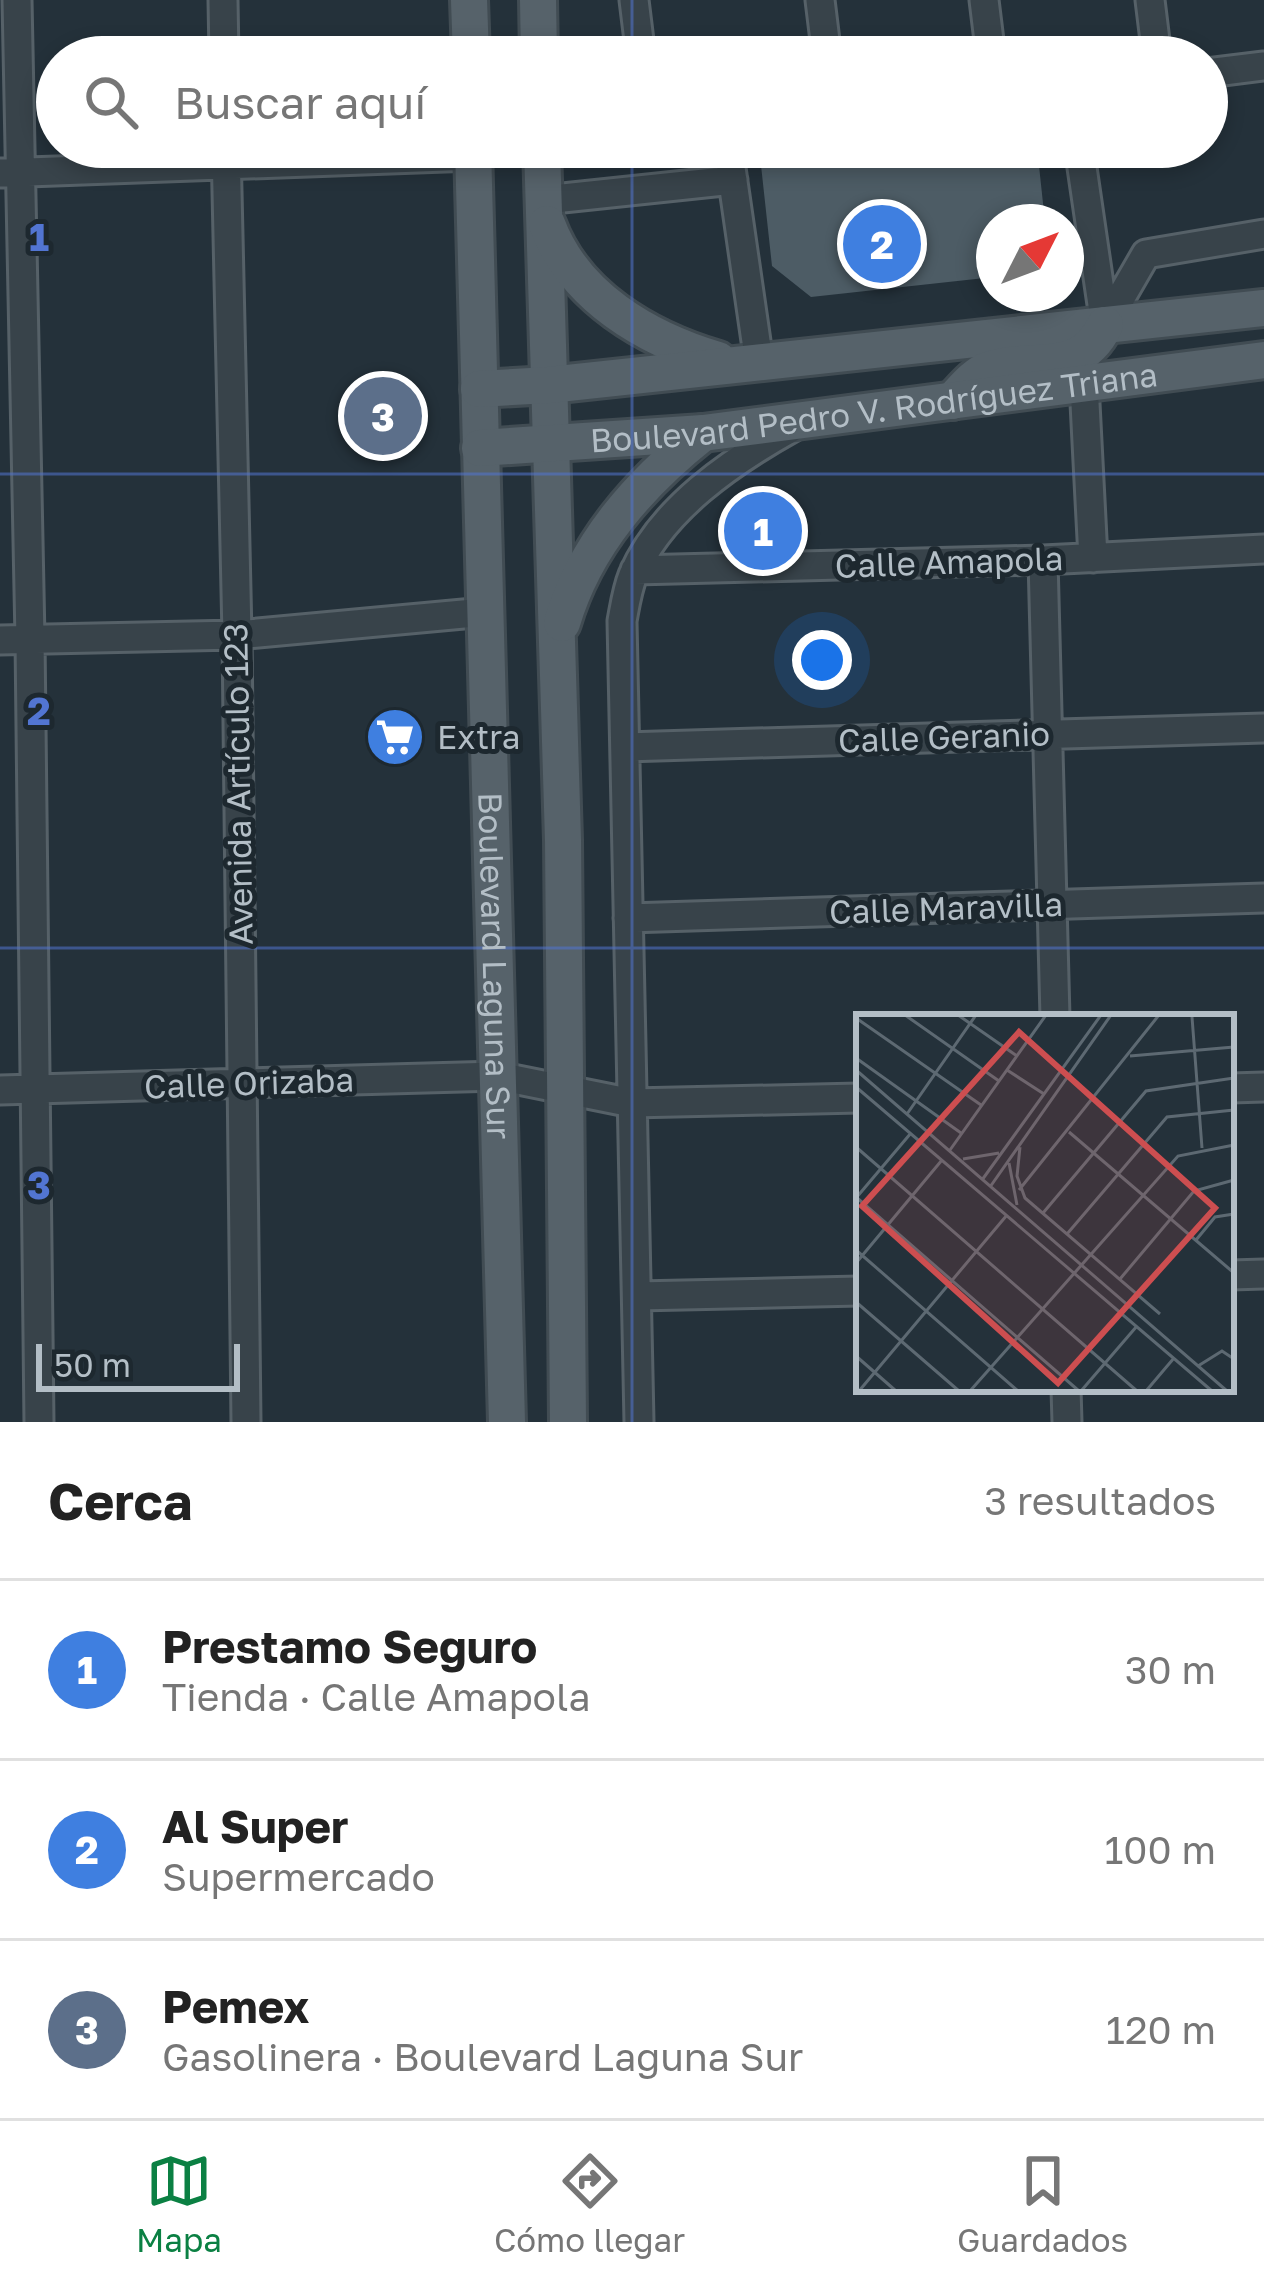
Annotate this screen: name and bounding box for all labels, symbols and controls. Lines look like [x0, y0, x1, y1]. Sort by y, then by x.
search box [36, 36, 1228, 168]
icon: search [78, 69, 144, 135]
text: Buscar aquí [174, 75, 426, 129]
pin: 2 [843, 199, 921, 289]
north arrow [976, 204, 1084, 312]
text: 1 [29, 213, 49, 260]
street label: Boulevard Pedro V. Rodríguez Triana [589, 354, 1160, 460]
pin: 3 [344, 371, 422, 461]
pin: 1 [724, 486, 802, 576]
street label: Calle Amapola [834, 538, 1064, 585]
street label: Avenida Artículo 123 [215, 623, 260, 945]
your location [792, 630, 852, 690]
text: 2 [27, 687, 51, 734]
supermarket icon: Extra [364, 706, 426, 768]
street label: Calle Geranio [837, 713, 1050, 760]
place label: Extra [437, 717, 520, 756]
street label: Boulevard Laguna Sur [471, 792, 519, 1140]
street label: Calle Maravilla [828, 884, 1064, 931]
inset map [856, 1014, 1234, 1392]
street label: Calle Orizaba [143, 1059, 355, 1106]
text: 3 [27, 1161, 51, 1208]
scale bar [36, 1338, 240, 1391]
text: 50 m [54, 1345, 131, 1384]
text: Cerca [48, 1470, 192, 1531]
text: 3 resultados [984, 1477, 1216, 1524]
text: Prestamo Seguro [162, 1619, 537, 1673]
text: 1 [77, 1646, 97, 1693]
text: 30 m [1125, 1646, 1216, 1693]
text: Tienda · Calle Amapola [162, 1673, 591, 1720]
text: Al Super [162, 1799, 349, 1853]
text: 2 [75, 1826, 99, 1873]
text: 100 m [1104, 1826, 1216, 1873]
text: Supermercado [162, 1853, 435, 1900]
text: Pemex [162, 1979, 309, 2033]
text: 3 [75, 2006, 99, 2053]
text: 120 m [1106, 2006, 1216, 2053]
text: Gasolinera · Boulevard Laguna Sur [162, 2033, 803, 2080]
tab: Mapa [136, 2148, 222, 2259]
tab: Cómo llegar [494, 2148, 685, 2259]
tab: Guardados [957, 2148, 1128, 2259]

